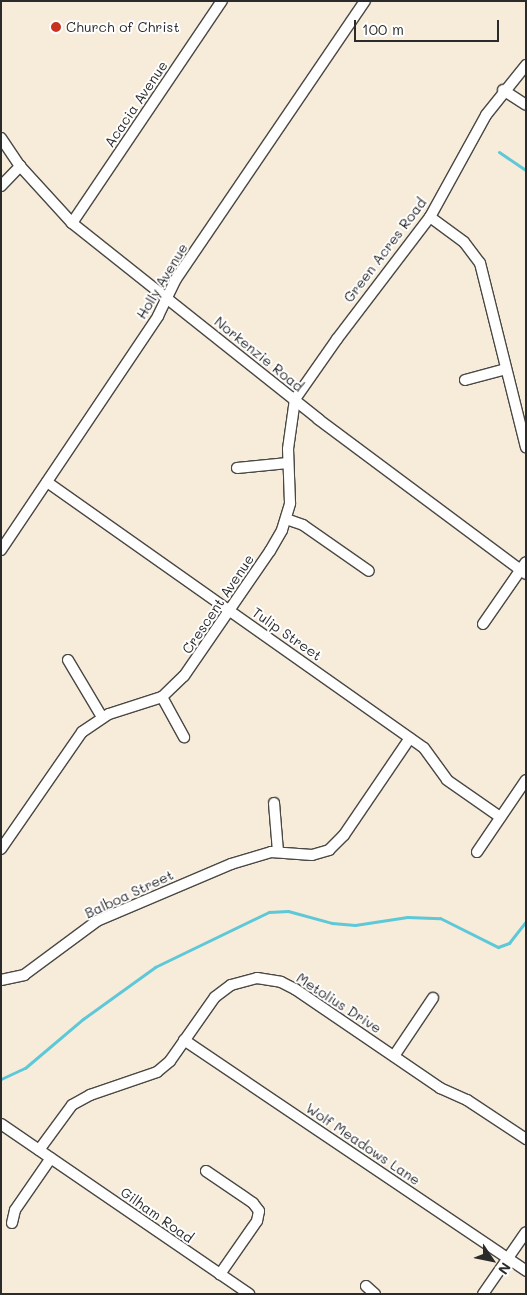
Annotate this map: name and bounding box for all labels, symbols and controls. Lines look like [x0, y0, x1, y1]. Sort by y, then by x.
scale bar [357, 10, 502, 42]
place label: Church of Christ [66, 19, 180, 35]
text: 100 m [362, 19, 404, 39]
marker: Church of Christ [50, 21, 62, 33]
street label: Acacia Avenue [101, 58, 171, 150]
street label: Green Acres Road [340, 194, 430, 306]
street label: Holly Avenue [133, 240, 191, 322]
street label: Norkenzie Road [211, 313, 307, 395]
street label: Crescent Avenue [179, 551, 257, 657]
street label: Tulip Street [249, 604, 325, 664]
street label: Balboa Street [82, 866, 176, 922]
street label: Metolius Drive [293, 969, 385, 1037]
street label: Wolf Meadows Lane [303, 1099, 423, 1189]
street label: Gilham Road [117, 1184, 197, 1246]
north arrow [467, 1235, 517, 1285]
text: N [494, 1259, 516, 1278]

